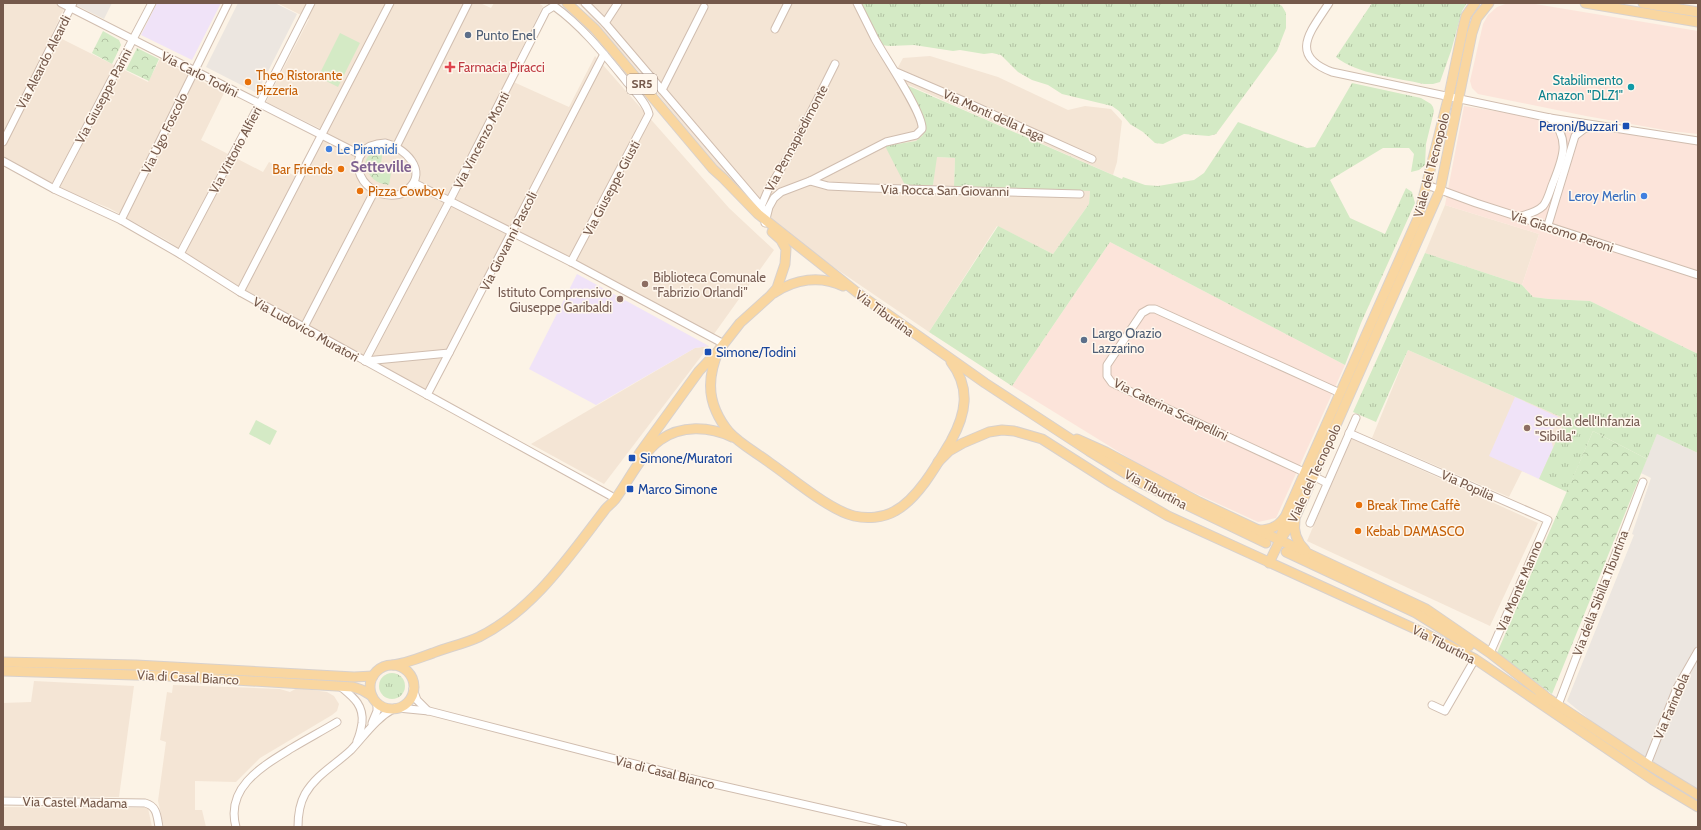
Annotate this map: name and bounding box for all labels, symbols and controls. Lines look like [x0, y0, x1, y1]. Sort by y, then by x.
street label: Via Aleardo Aleardi [12, 12, 74, 112]
place label: Punto Enel [476, 27, 536, 43]
marker: Punto Enel [463, 30, 473, 40]
street label: Via Giuseppe Parini [71, 46, 135, 146]
street label: Via Carlo Todini [159, 48, 241, 100]
place label: Farmacia Piracci [458, 59, 545, 75]
marker: Farmacia Piracci [445, 62, 455, 72]
place label: Theo Ristorante Pizzeria [256, 67, 343, 98]
place label: Stabilimento Amazon "DLZ1" [1538, 72, 1623, 103]
road number: SR5 [627, 74, 657, 94]
marker: Theo Ristorante Pizzeria [243, 77, 253, 87]
street label: Via Pennapiedimonte [761, 82, 831, 194]
marker: Stabilimento Amazon "DLZ1" [1626, 82, 1636, 92]
street label: Via Monti della Laga [941, 85, 1048, 145]
street label: Via Vincenzo Monti [450, 89, 512, 191]
street label: Via Ugo Foscolo [138, 90, 190, 176]
street label: Via Vittorio Alfieri [205, 104, 265, 196]
street label: Viale del Tecnopolo [1409, 111, 1453, 219]
place label: Peroni/Buzzari [1539, 118, 1618, 134]
marker: Peroni/Buzzari [1621, 121, 1631, 131]
street label: Via Giuseppe Giusti [579, 138, 643, 238]
place label: Le Piramidi [337, 141, 397, 157]
marker: Le Piramidi [324, 144, 334, 154]
district label: Setteville [351, 158, 412, 176]
place label: Bar Friends [272, 161, 334, 177]
marker: Bar Friends [336, 164, 346, 174]
street label: Via Rocca San Giovanni [881, 181, 1009, 199]
place label: Pizza Cowboy [368, 183, 445, 199]
marker: Pizza Cowboy [355, 186, 365, 196]
place label: Leroy Merlin [1568, 188, 1636, 204]
street label: Via Giovanni Pascoli [476, 189, 540, 293]
marker: Leroy Merlin [1639, 191, 1649, 201]
street label: Via Giacomo Peroni [1508, 207, 1616, 255]
place label: Biblioteca Comunale "Fabrizio Orlandi" [653, 269, 766, 300]
marker: Biblioteca Comunale "Fabrizio Orlandi" [640, 279, 650, 289]
place label: Istituto Comprensivo Giuseppe Garibaldi [498, 284, 612, 315]
street label: Via Tiburtina [852, 286, 918, 340]
street label: Via Ludovico Muratori [250, 293, 362, 365]
marker: Istituto Comprensivo Giuseppe Garibaldi [615, 294, 625, 304]
place label: Largo Orazio Lazzarino [1092, 325, 1162, 356]
marker: Largo Orazio Lazzarino [1079, 335, 1089, 345]
place label: Simone/Todini [716, 344, 796, 360]
marker: Simone/Todini [703, 347, 713, 357]
street label: Via Caterina Scarpellini [1111, 374, 1231, 444]
place label: Scuola dell'Infanzia "Sibilla" [1535, 413, 1641, 444]
street label: Viale del Tecnopolo [1284, 421, 1344, 525]
marker: Scuola dell'Infanzia "Sibilla" [1522, 423, 1532, 433]
place label: Simone/Muratori [640, 450, 732, 466]
marker: Simone/Muratori [627, 453, 637, 463]
street label: Via Tiburtina [1122, 466, 1191, 513]
street label: Via Popilia [1439, 466, 1498, 504]
place label: Marco Simone [638, 481, 718, 497]
marker: Marco Simone [625, 484, 635, 494]
place label: Break Time Caffè [1367, 497, 1460, 513]
marker: Break Time Caffè [1354, 500, 1364, 510]
place label: Kebab DAMASCO [1366, 523, 1464, 539]
marker: Kebab DAMASCO [1353, 526, 1363, 536]
street label: Via della Sibilla Tiburtina [1569, 527, 1632, 658]
street label: Via Monte Manno [1493, 538, 1545, 634]
street label: Via Tiburtina [1410, 621, 1479, 667]
street label: Via di Casal Bianco [137, 666, 239, 688]
street label: Via Farindola [1650, 670, 1692, 742]
street label: Via di Casal Bianco [614, 752, 716, 792]
street label: Via Castel Madama [22, 793, 128, 811]

